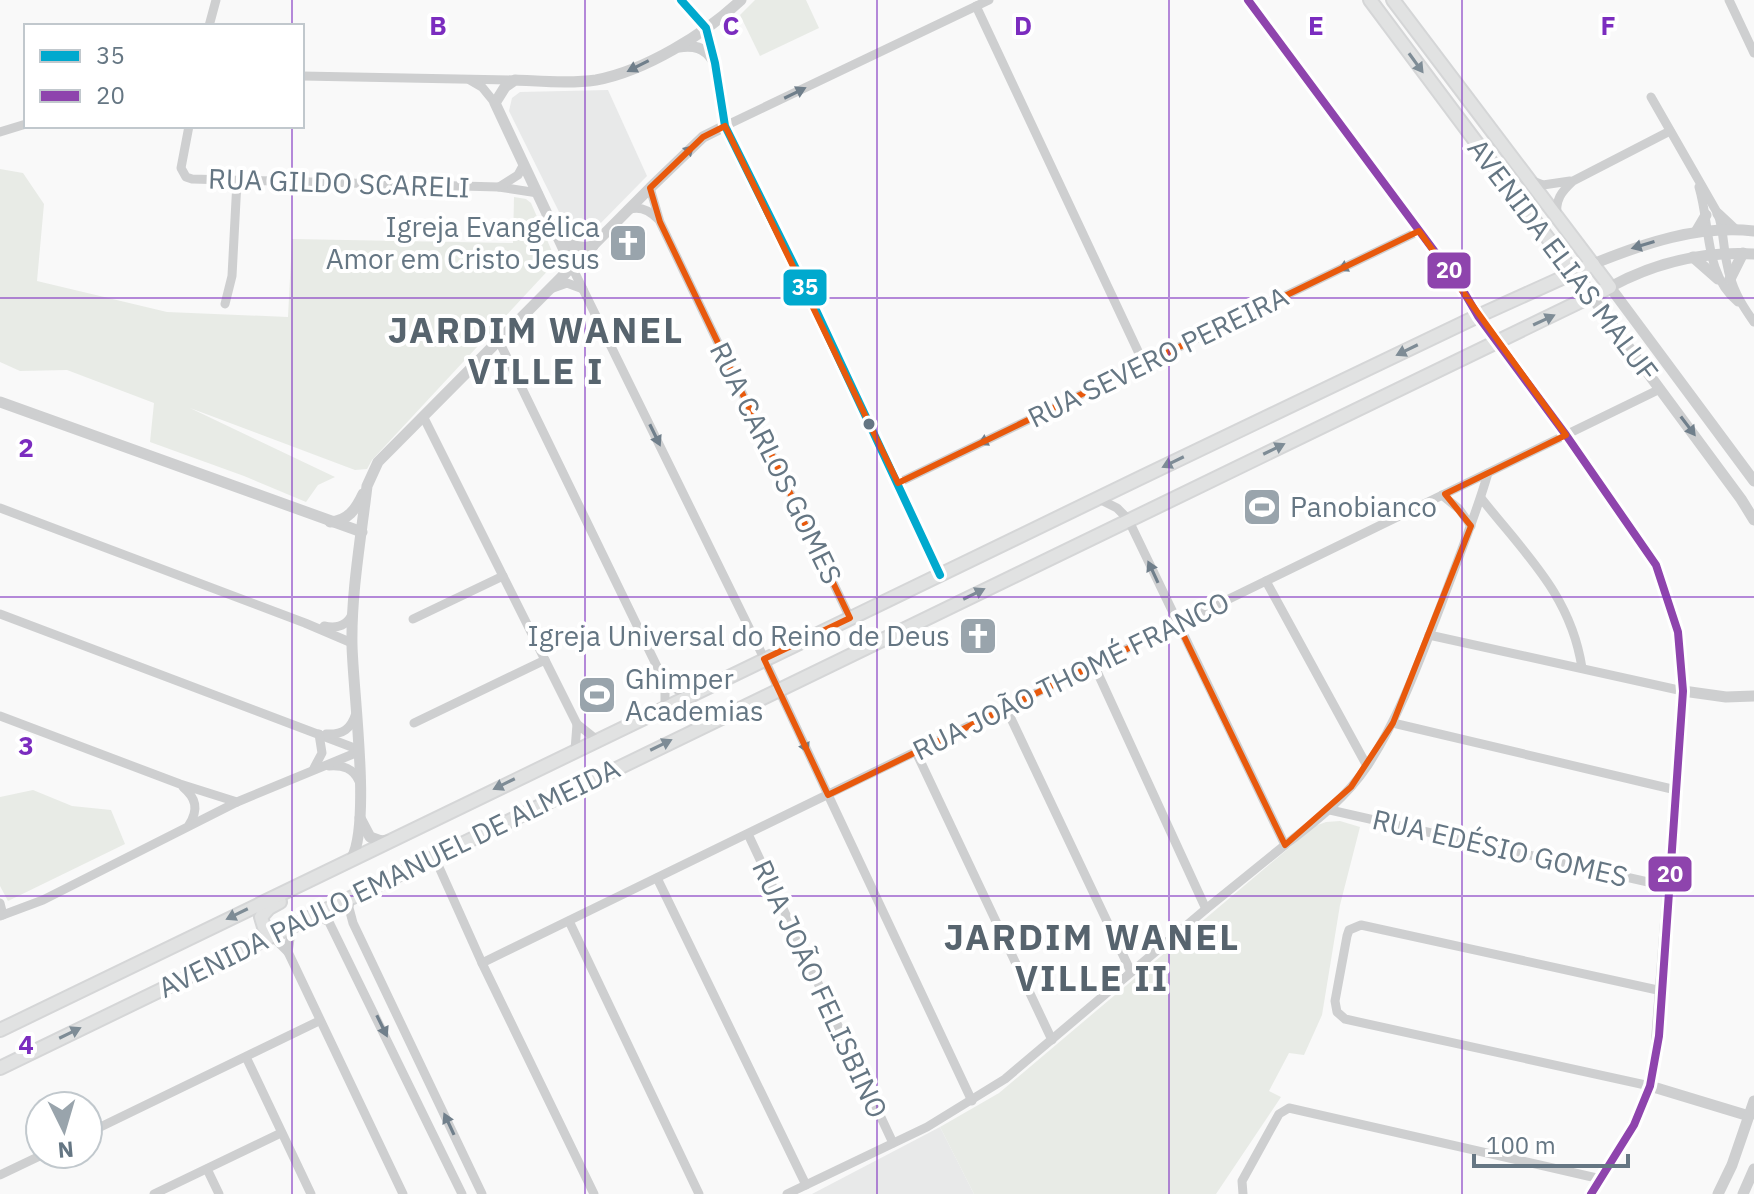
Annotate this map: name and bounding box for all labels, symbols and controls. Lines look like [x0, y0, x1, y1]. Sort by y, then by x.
text: B [429, 8, 447, 42]
text: C [723, 8, 740, 42]
text: D [1014, 8, 1032, 42]
text: E [1308, 8, 1324, 42]
text: F [1600, 8, 1616, 42]
legend [24, 24, 304, 128]
text: 35 [96, 39, 125, 71]
one-way arrow [1408, 52, 1424, 74]
one-way arrow [627, 59, 650, 72]
text: 20 [96, 79, 125, 111]
one-way arrow [783, 86, 807, 100]
street label: AVENIDA ELIAS MALUF [1460, 131, 1667, 389]
one-way arrow [675, 145, 694, 164]
street label: RUA GILDO SCARELI [208, 159, 470, 206]
place label: Igreja Evangélica Amor em Cristo Jesus [326, 208, 600, 277]
church icon: Igreja Evangélica Amor em Cristo Jesus [607, 222, 649, 264]
one-way arrow [1631, 239, 1655, 251]
line badge: 20 [1426, 251, 1472, 290]
text: 20 [1436, 255, 1462, 284]
one-way arrow [1337, 258, 1360, 272]
line badge: 35 [782, 268, 828, 307]
text: 35 [792, 272, 818, 301]
street label: RUA SEVERO PEREIRA [1022, 277, 1294, 436]
district label: JARDIM WANEL VILLE I [388, 306, 684, 394]
one-way arrow [1533, 313, 1556, 327]
street label: RUA CARLOS GOMES [702, 336, 851, 590]
one-way arrow [1396, 343, 1419, 357]
unlabelled marker [861, 416, 877, 432]
one-way arrow [1679, 416, 1695, 437]
one-way arrow [648, 423, 661, 446]
text: 2 [18, 430, 34, 464]
one-way arrow [977, 432, 1000, 446]
one-way arrow [1263, 442, 1286, 456]
one-way arrow [1161, 455, 1184, 469]
sports icon: Panobianco [1241, 486, 1283, 528]
place label: Panobianco [1290, 488, 1437, 525]
one-way arrow [1146, 560, 1160, 583]
street label: RUA JOÃO THOMÉ FRANCO [906, 583, 1235, 768]
one-way arrow [963, 587, 986, 601]
church icon: Igreja Universal do Reino de Deus [957, 615, 999, 657]
place label: Igreja Universal do Reino de Deus [528, 617, 950, 654]
place label: Ghimper Academias [625, 660, 764, 729]
sports icon: Ghimper Academias [576, 674, 618, 716]
text: 3 [18, 728, 34, 762]
one-way arrow [796, 730, 810, 753]
one-way arrow [650, 738, 673, 752]
street label: AVENIDA PAULO EMANUEL DE ALMEIDA [152, 749, 626, 1006]
one-way arrow [493, 777, 516, 791]
street label: RUA EDÉSIO GOMES [1369, 800, 1631, 895]
street label: RUA JOÃO FELISBINO [744, 854, 897, 1124]
line badge: 20 [1647, 855, 1693, 893]
text: 20 [1657, 859, 1683, 888]
one-way arrow [226, 908, 249, 921]
district label: JARDIM WANEL VILLE II [944, 913, 1240, 1001]
one-way arrow [375, 1015, 388, 1038]
text: 4 [18, 1027, 34, 1061]
one-way arrow [59, 1027, 82, 1040]
north arrow [24, 1090, 104, 1170]
one-way arrow [442, 1112, 456, 1135]
scale bar [1474, 1118, 1628, 1168]
text: 100 m [1486, 1129, 1556, 1161]
text: N [57, 1135, 75, 1166]

